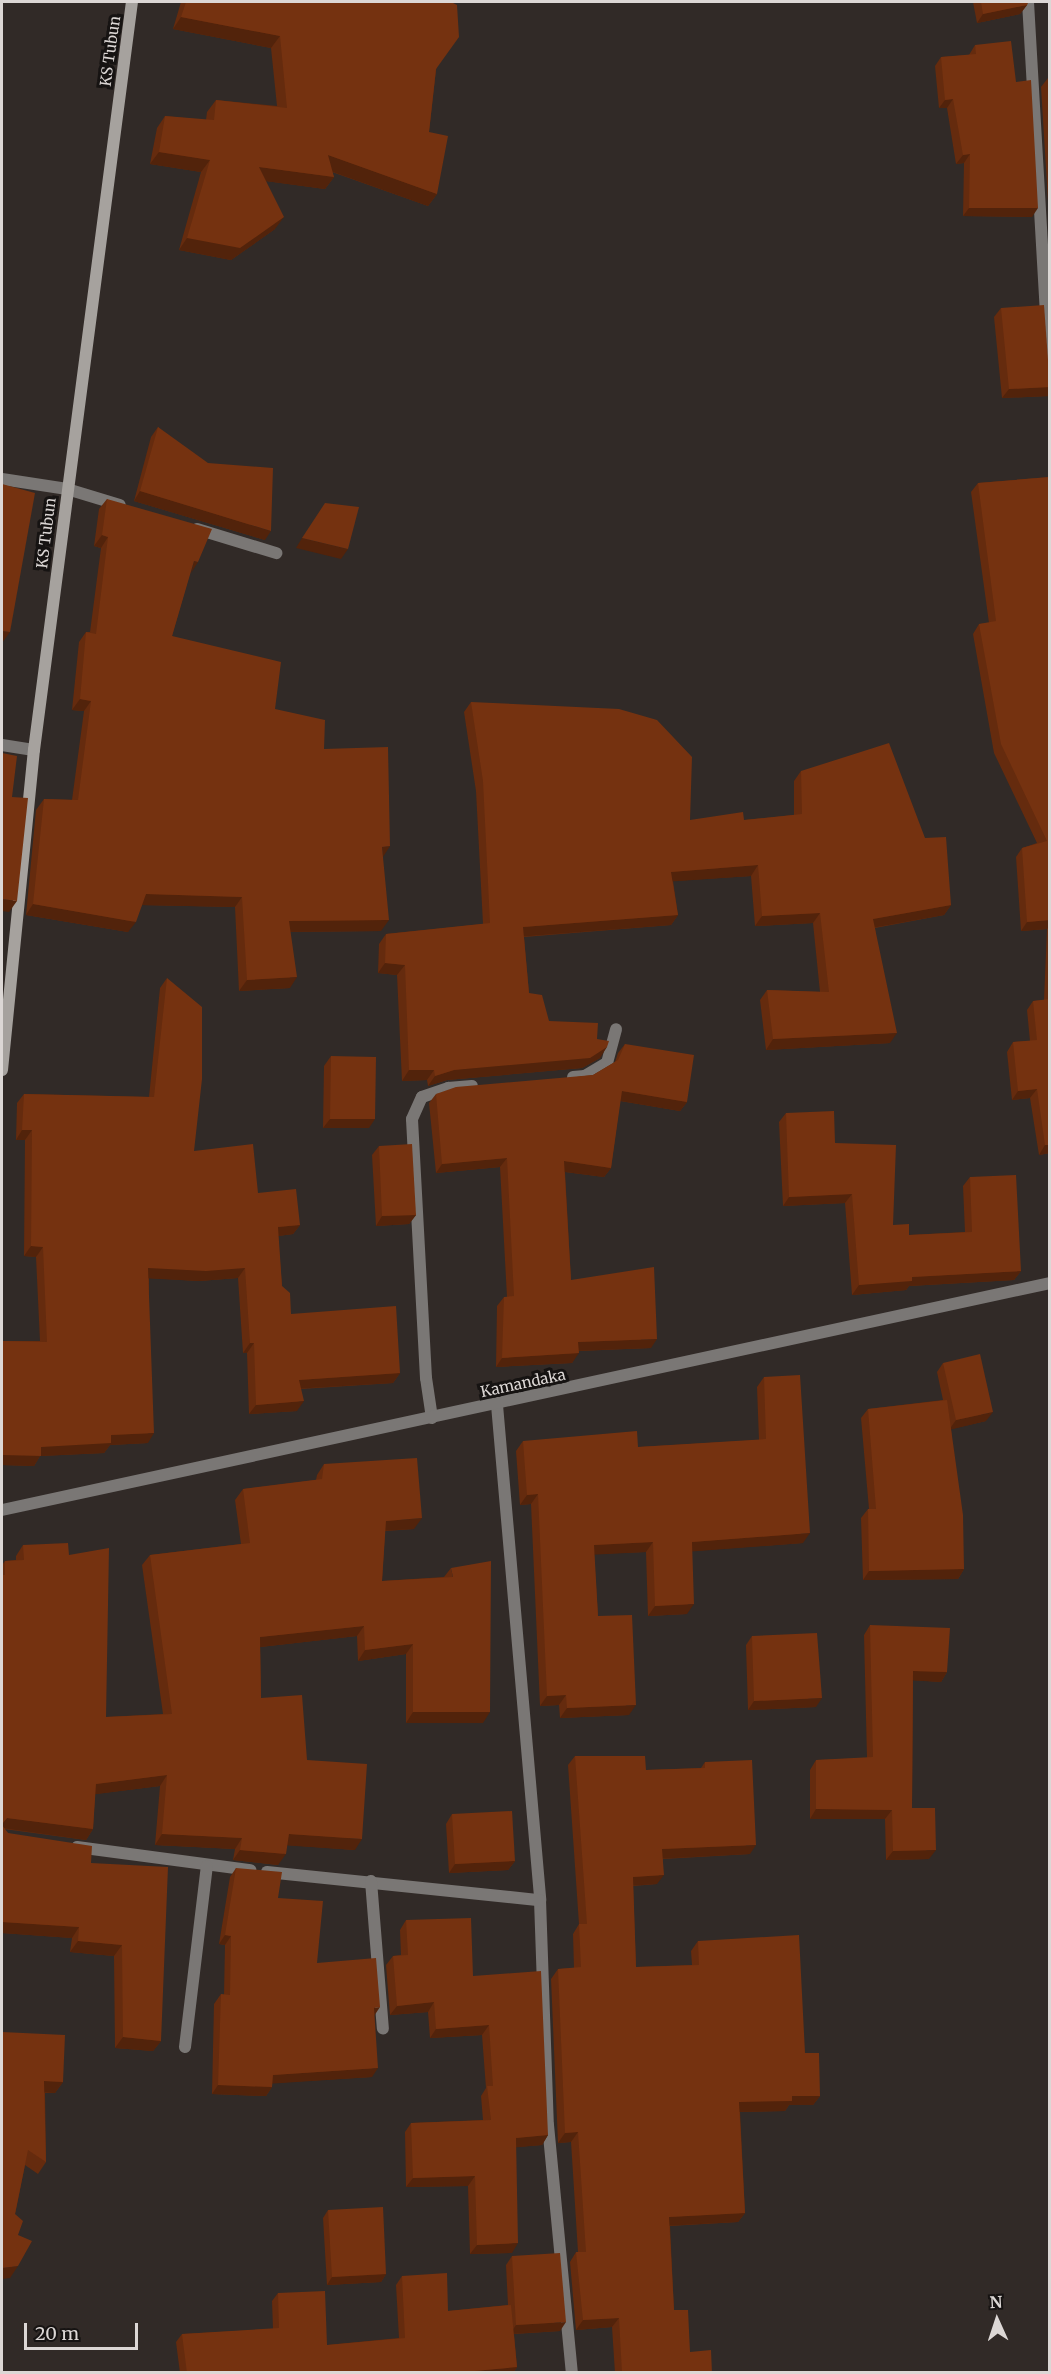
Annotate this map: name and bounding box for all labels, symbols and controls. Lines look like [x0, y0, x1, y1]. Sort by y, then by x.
street label: KS Tubun [96, 15, 124, 87]
street label: KS Tubun [33, 497, 59, 569]
street label: Kamandaka [479, 1365, 567, 1401]
north arrow [967, 2290, 1027, 2350]
text: N [989, 2292, 1003, 2312]
scale bar [27, 2311, 141, 2349]
text: 20 m [35, 2322, 79, 2345]

